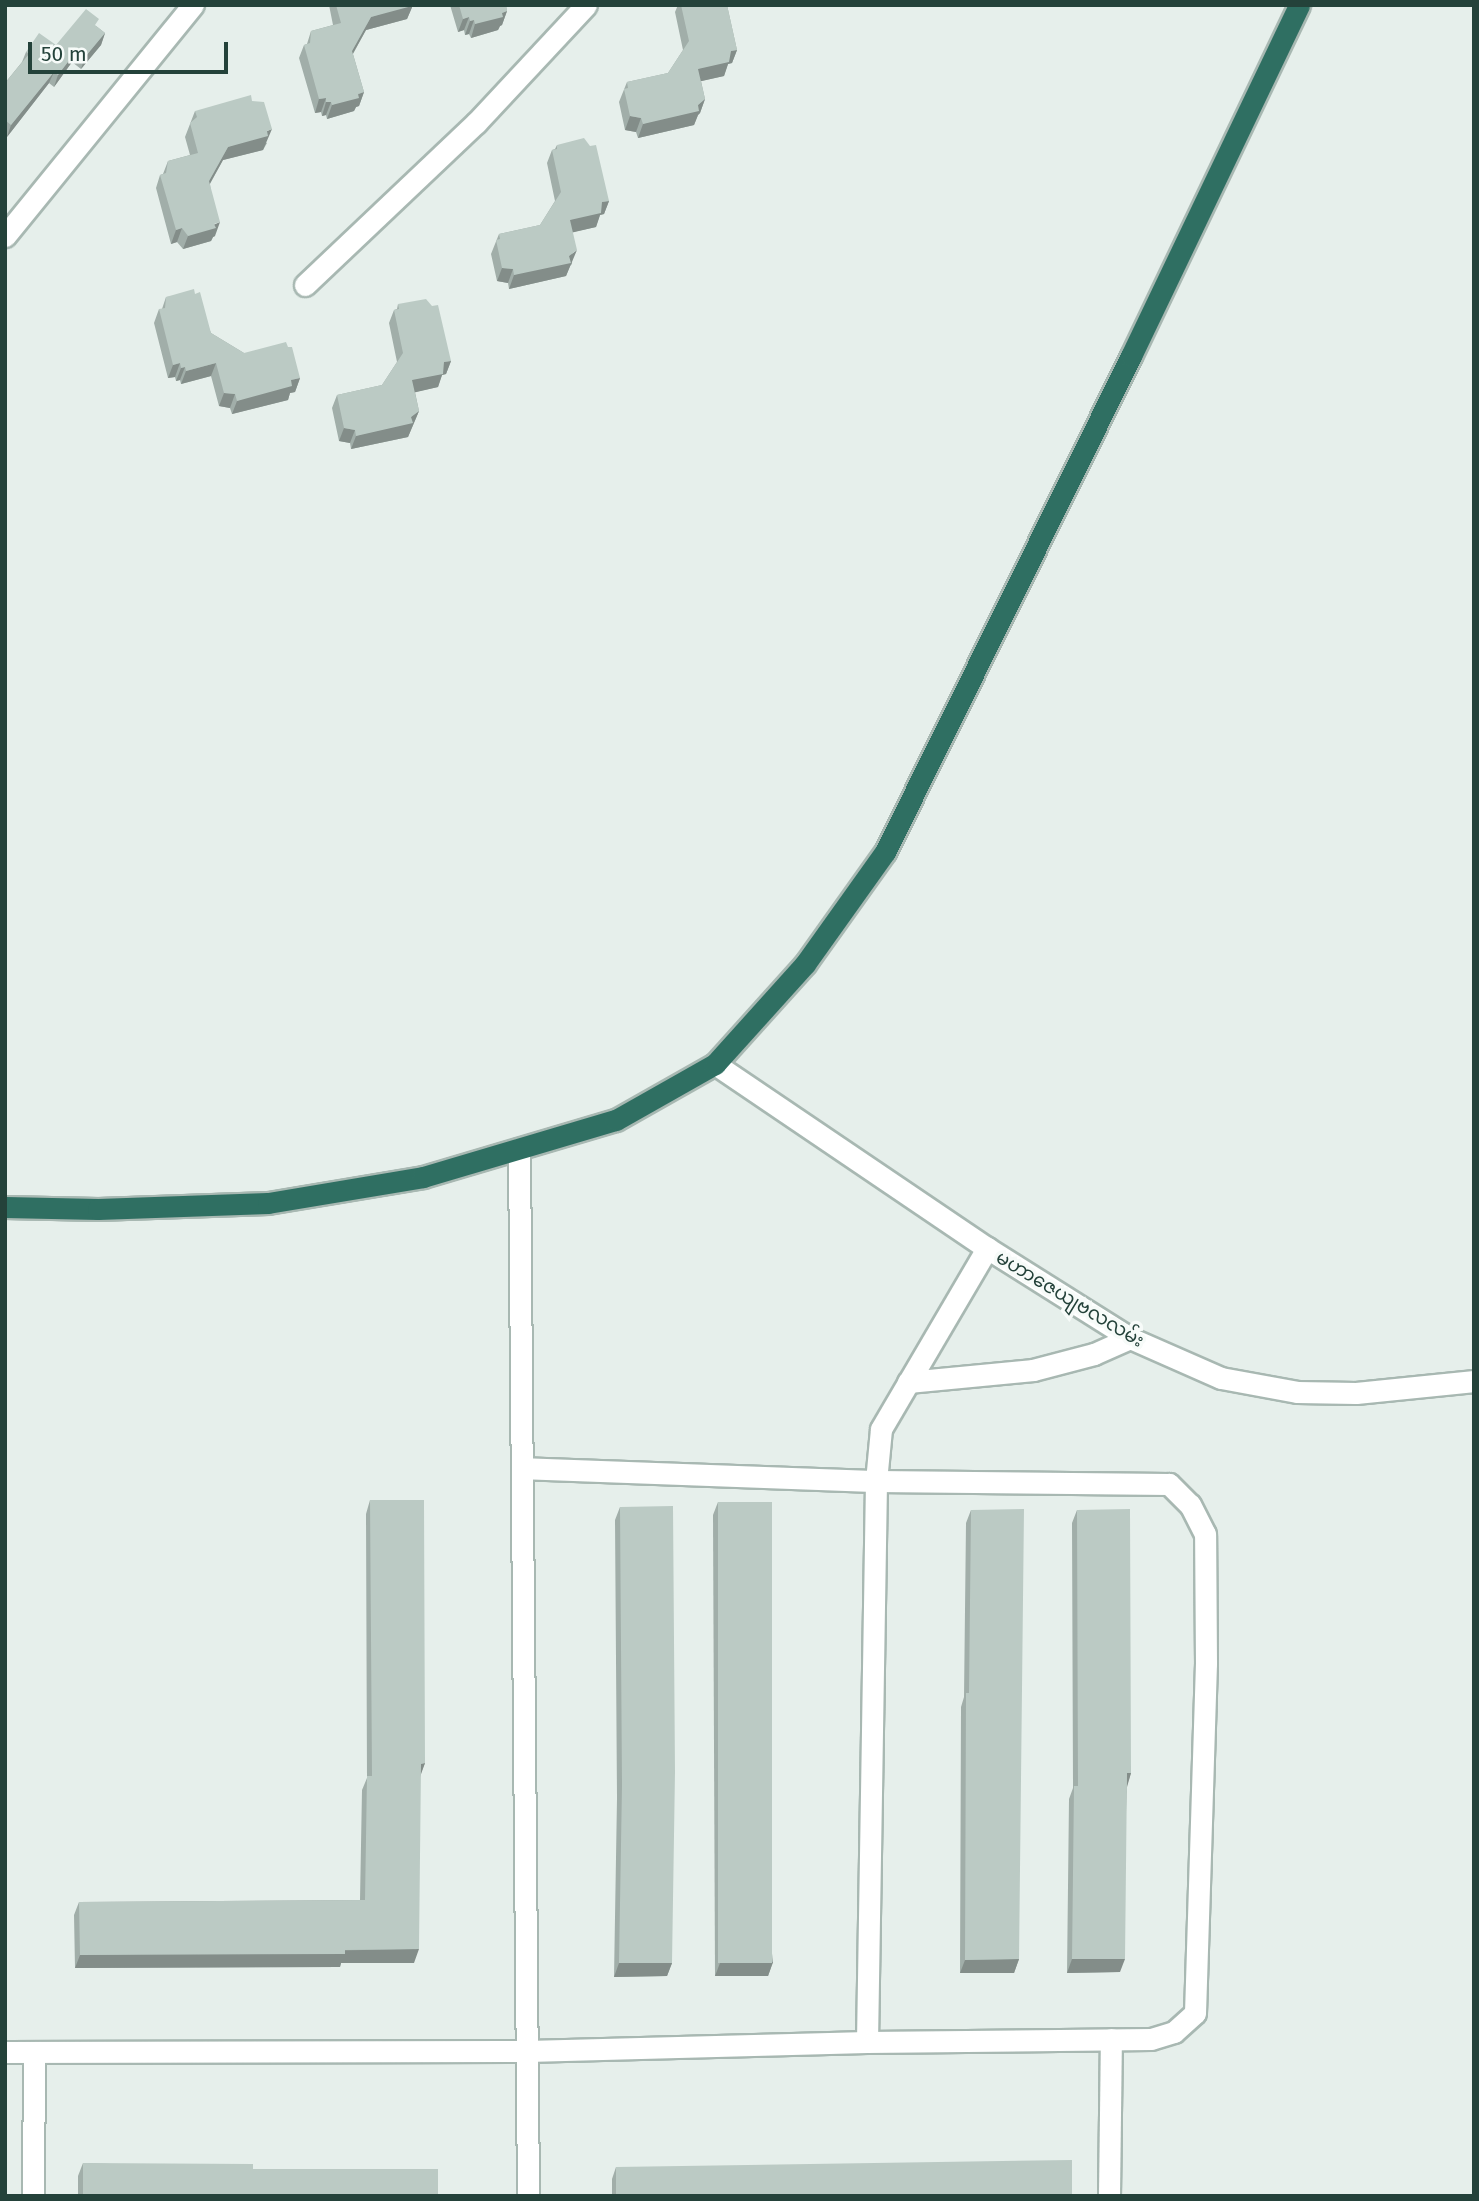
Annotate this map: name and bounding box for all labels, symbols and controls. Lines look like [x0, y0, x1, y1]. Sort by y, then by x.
scale bar [32, 28, 231, 72]
text: 50 m [41, 41, 87, 67]
street label: မဟာဇေယျဗလလမ်း [992, 1246, 1148, 1352]

